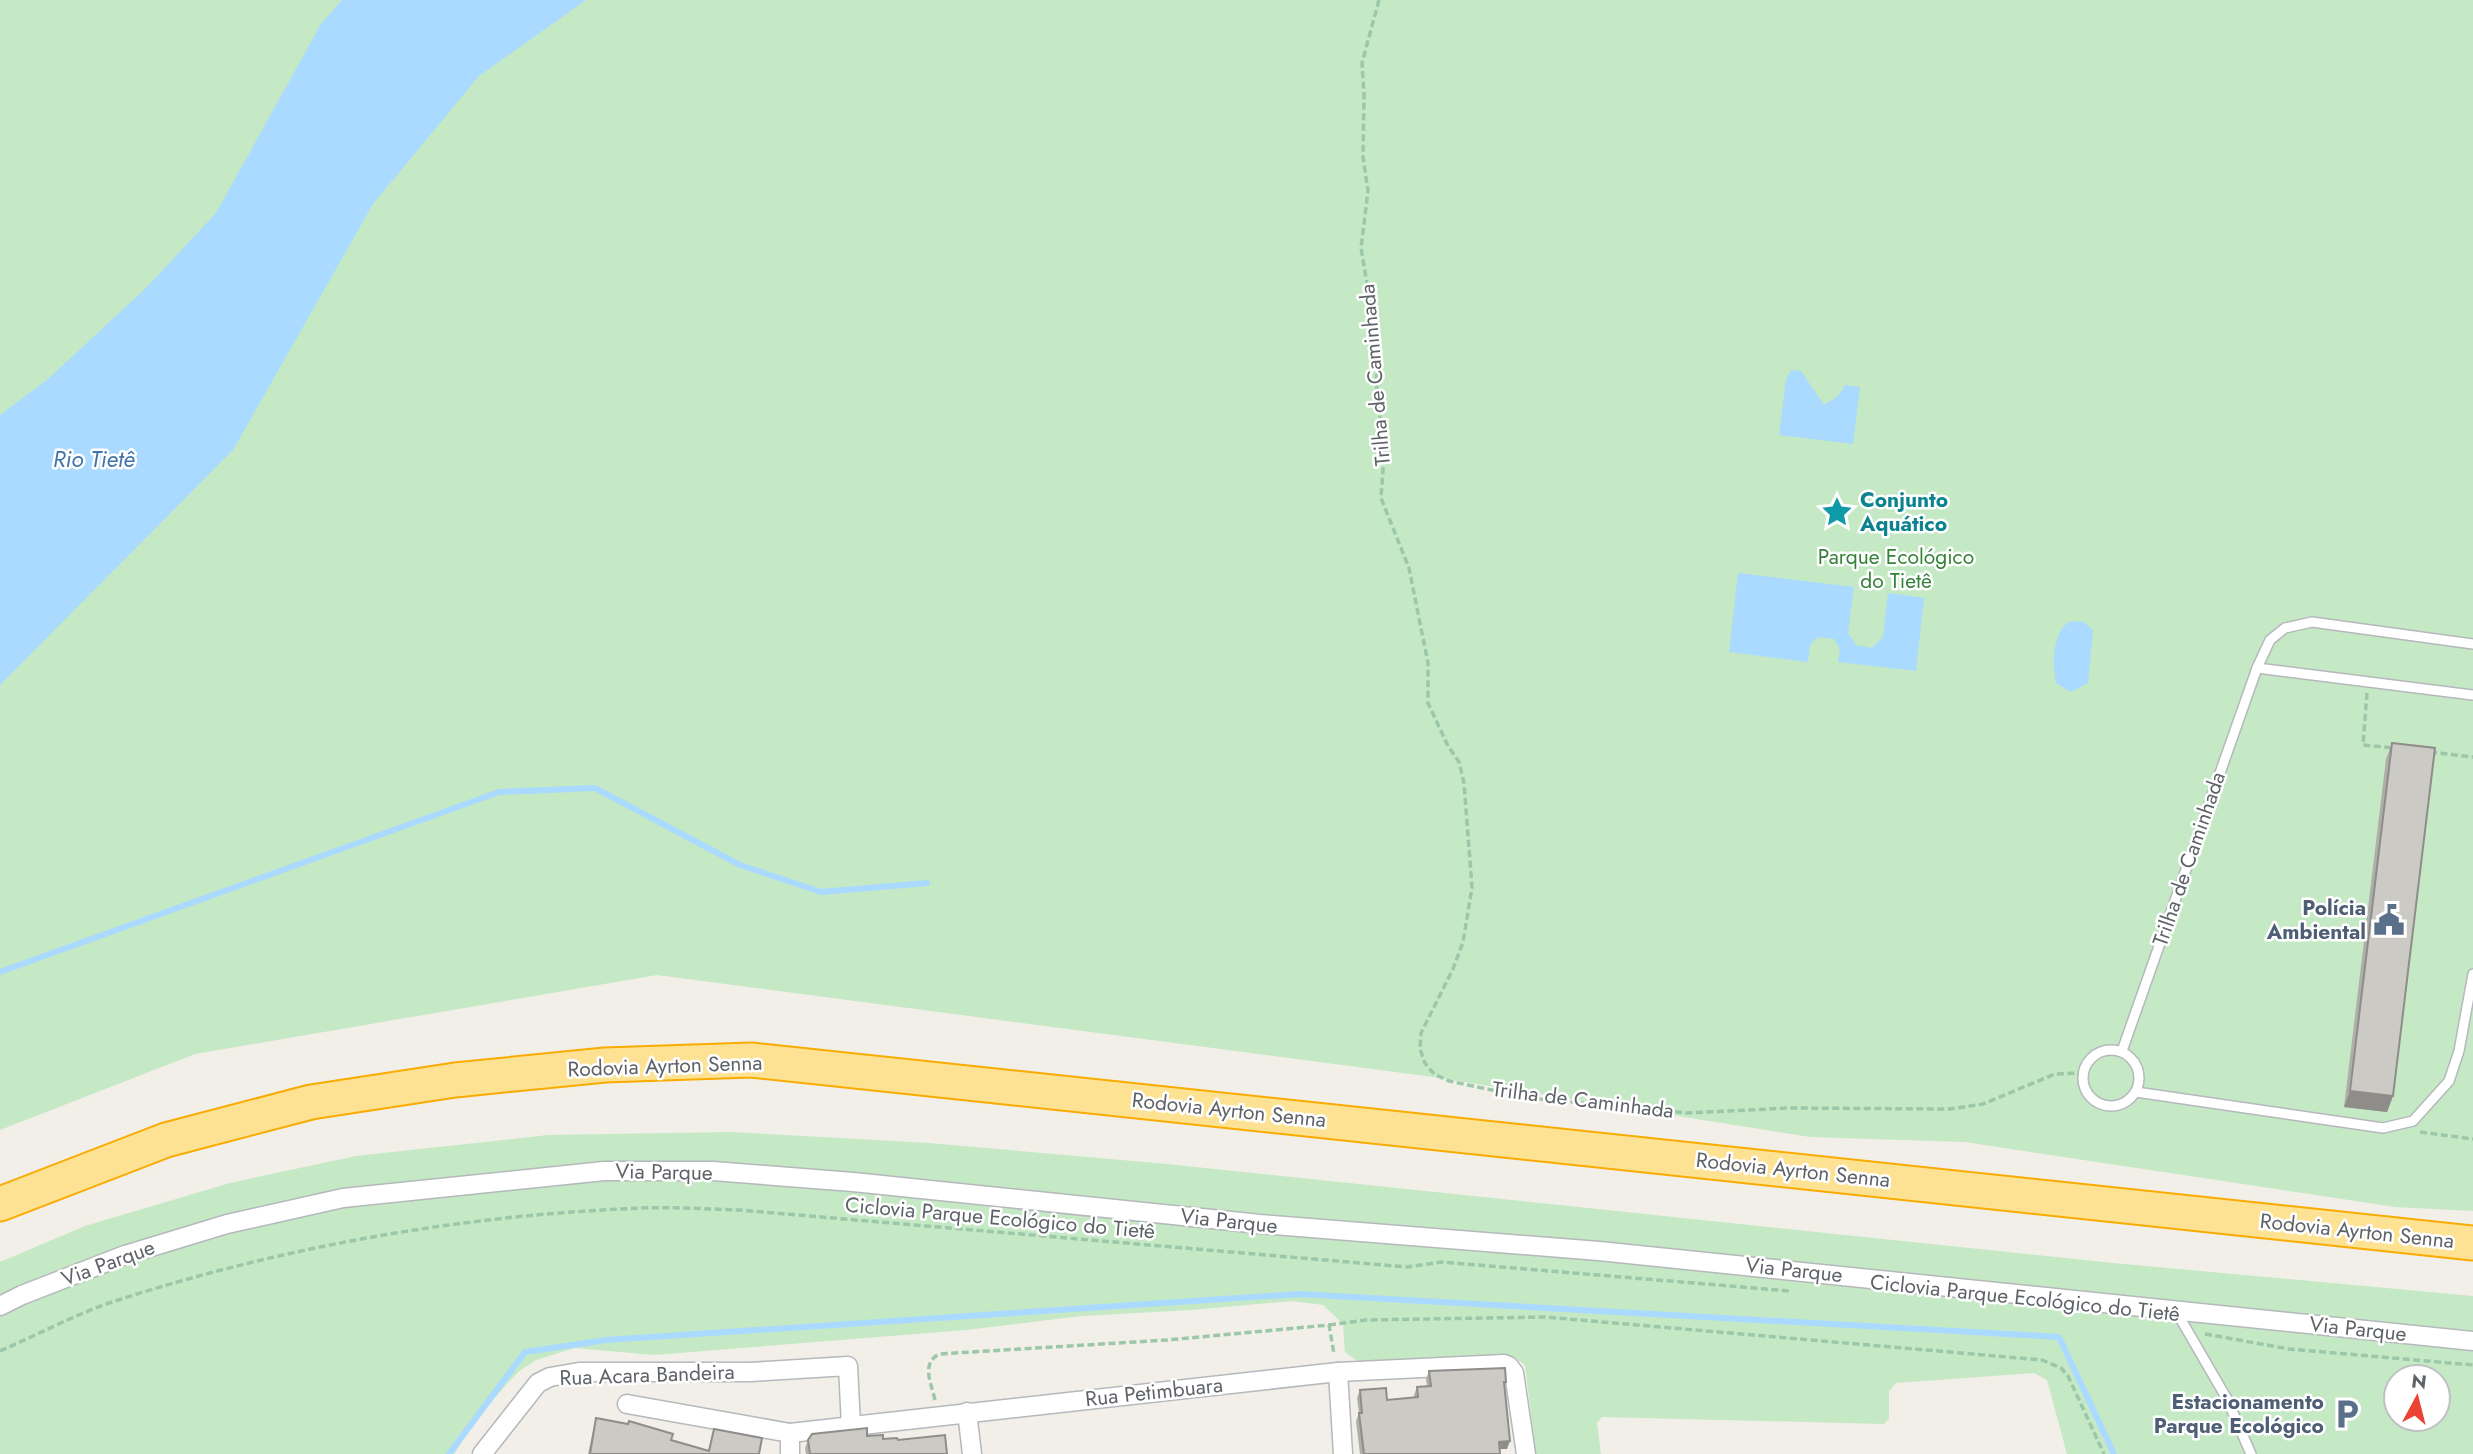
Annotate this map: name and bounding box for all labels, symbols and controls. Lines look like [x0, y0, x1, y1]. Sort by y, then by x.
street label: Trilha de Caminhada [1352, 283, 1398, 467]
water label: Rio Tietê [53, 442, 135, 476]
place label: Conjunto Aquático [1859, 485, 1948, 539]
place icon: Conjunto Aquático [1820, 495, 1854, 529]
park label: Parque Ecológico do Tietê [1818, 542, 1974, 596]
street label: Trilha de Caminhada [2145, 768, 2233, 950]
place label: Polícia Ambiental [2266, 893, 2366, 947]
public building icon: Polícia Ambiental [2372, 903, 2406, 937]
street label: Rodovia Ayrton Senna [567, 1048, 763, 1084]
street label: Trilha de Caminhada [1491, 1074, 1675, 1126]
street label: Rodovia Ayrton Senna [1130, 1085, 1328, 1135]
street label: Rodovia Ayrton Senna [1694, 1145, 1892, 1195]
street label: Via Parque [615, 1156, 713, 1188]
street label: Ciclovia Parque Ecológico do Tietê [844, 1189, 1156, 1247]
street label: Via Parque [1179, 1201, 1279, 1241]
street label: Rodovia Ayrton Senna [2258, 1206, 2456, 1256]
street label: Via Parque [57, 1232, 159, 1294]
street label: Via Parque [1744, 1250, 1844, 1290]
street label: Ciclovia Parque Ecológico do Tietê [1869, 1267, 2181, 1329]
street label: Via Parque [2308, 1309, 2408, 1349]
street label: Rua Acara Bandeira [559, 1357, 735, 1393]
north arrow [2382, 1363, 2452, 1433]
text: N [2410, 1367, 2428, 1396]
street label: Rua Petimbuara [1084, 1370, 1224, 1414]
place label: Estacionamento Parque Ecológico [2154, 1387, 2324, 1441]
parking icon: Estacionamento Parque Ecológico [2330, 1397, 2364, 1431]

